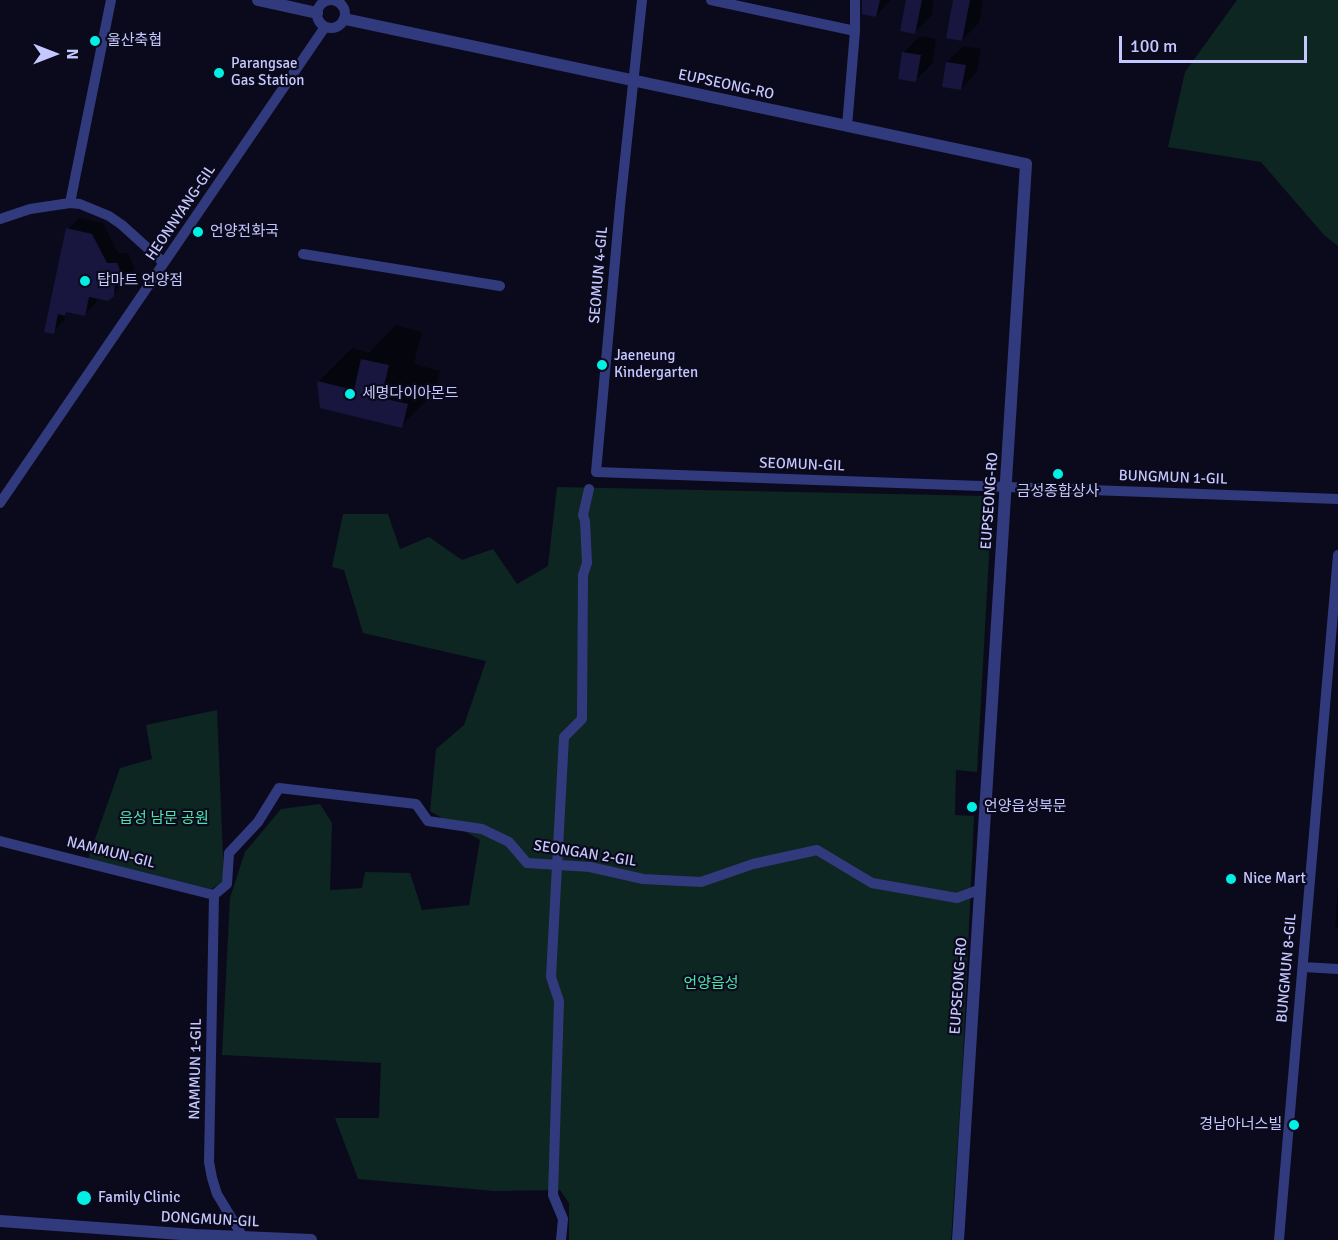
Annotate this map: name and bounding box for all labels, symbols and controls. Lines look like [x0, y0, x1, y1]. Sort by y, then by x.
north arrow [24, 24, 84, 84]
scale bar [1122, 24, 1310, 62]
place label: 울산축협 [107, 32, 162, 50]
marker: 울산축협 [88, 34, 102, 48]
text: 100 m [1130, 35, 1177, 57]
text: N [62, 48, 82, 60]
place label: Parangsae Gas Station [231, 55, 305, 90]
marker: Parangsae Gas Station [212, 66, 226, 80]
street label: EUPSEONG-RO [677, 66, 775, 104]
street label: HEONNYANG-GIL [142, 162, 220, 264]
place label: 언양전화국 [210, 223, 279, 241]
marker: 언양전화국 [191, 225, 205, 239]
street label: SEOMUN 4-GIL [586, 226, 612, 324]
place label: 탑마트 언양점 [97, 272, 183, 290]
marker: 탑마트 언양점 [78, 274, 92, 288]
place label: Jaeneung Kindergarten [614, 347, 698, 382]
marker: Jaeneung Kindergarten [595, 358, 609, 372]
place label: 세명다이아몬드 [362, 385, 459, 403]
marker: 세명다이아몬드 [343, 387, 357, 401]
street label: EUPSEONG-RO [978, 452, 1002, 550]
street label: SEOMUN-GIL [759, 455, 845, 475]
marker: 금성종합상사 [1051, 467, 1065, 481]
street label: BUNGMUN 1-GIL [1118, 467, 1228, 489]
place label: 금성종합상사 [1017, 483, 1099, 501]
place label: 언양읍성북문 [984, 798, 1067, 816]
marker: 언양읍성북문 [965, 800, 979, 814]
park label: 읍성 남문 공원 [119, 810, 209, 828]
street label: NAMMUN-GIL [65, 833, 157, 873]
street label: SEONGAN 2-GIL [532, 837, 638, 871]
place label: Nice Mart [1243, 870, 1306, 888]
marker: Nice Mart [1224, 872, 1238, 886]
street label: BUNGMUN 8-GIL [1273, 913, 1301, 1023]
street label: EUPSEONG-RO [947, 937, 971, 1035]
park label: 언양읍성 [683, 975, 739, 993]
street label: NAMMUN 1-GIL [186, 1018, 206, 1120]
place label: 경남아너스빌 [1199, 1116, 1282, 1134]
marker: 경남아너스빌 [1287, 1118, 1301, 1132]
marker: Family Clinic [75, 1189, 93, 1207]
place label: Family Clinic [98, 1189, 180, 1207]
street label: DONGMUN-GIL [160, 1208, 260, 1232]

